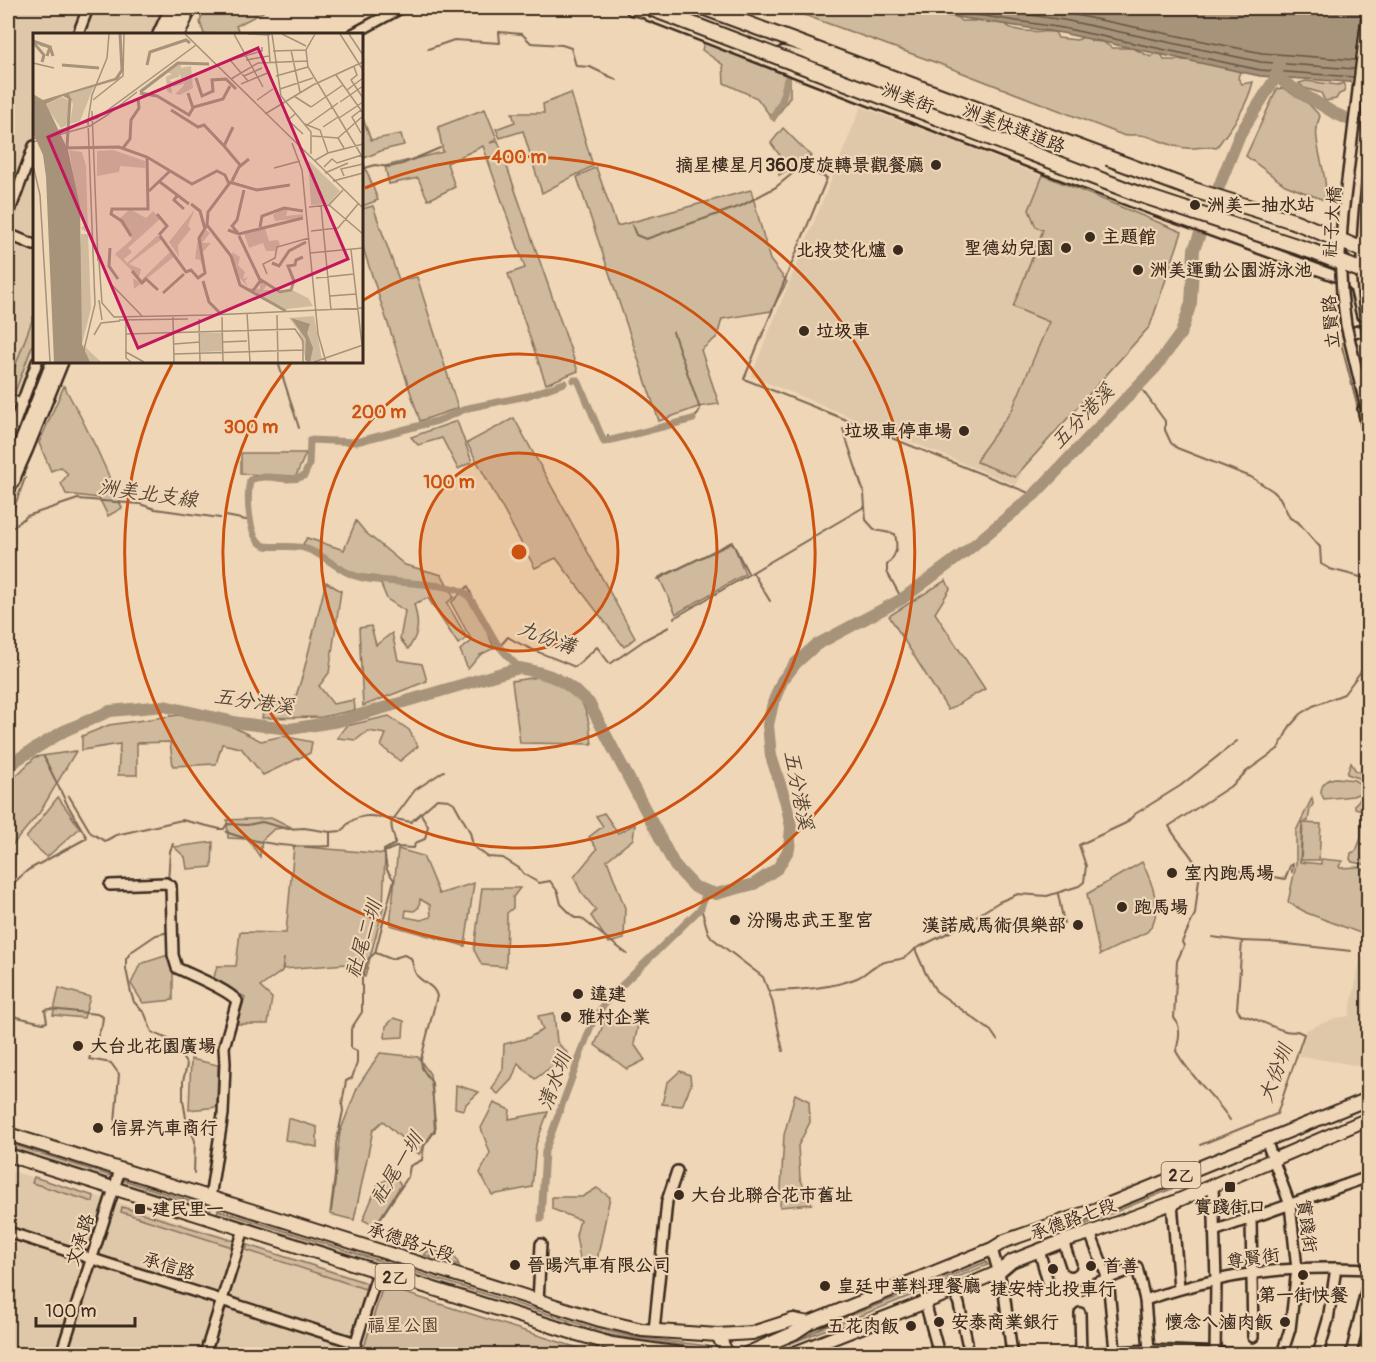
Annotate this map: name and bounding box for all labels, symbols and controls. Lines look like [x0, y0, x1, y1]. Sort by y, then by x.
inset map [33, 33, 363, 363]
street label: 洲美街 [878, 78, 937, 119]
street label: 洲美快速道路 [959, 98, 1068, 159]
text: 400 m [492, 146, 546, 169]
place label: 摘星樓星月360度旋轉景觀餐廳 [675, 154, 924, 177]
marker: 摘星樓星月360度旋轉景觀餐廳 [929, 158, 943, 172]
street label: 社子大橋 [1319, 185, 1346, 259]
place label: 洲美一抽水站 [1207, 194, 1315, 217]
marker: 洲美一抽水站 [1188, 198, 1202, 212]
place label: 主題館 [1102, 226, 1156, 249]
marker: 主題館 [1083, 230, 1097, 244]
place label: 聖德幼兒園 [964, 237, 1054, 260]
place label: 北投焚化爐 [796, 239, 887, 262]
marker: 聖德幼兒園 [1059, 241, 1073, 255]
marker: 北投焚化爐 [891, 243, 905, 257]
place label: 洲美運動公園游泳池 [1150, 259, 1312, 282]
marker: 洲美運動公園游泳池 [1131, 263, 1145, 277]
street label: 立賢路 [1318, 294, 1345, 350]
place label: 垃圾車 [816, 320, 870, 343]
marker: 垃圾車 [797, 324, 811, 338]
water label: 五分港溪 [1046, 378, 1120, 454]
text: 200 m [352, 401, 406, 424]
text: 300 m [224, 416, 278, 439]
place label: 垃圾車停車場 [844, 420, 952, 443]
marker: 垃圾車停車場 [957, 424, 971, 438]
text: 100 m [423, 471, 475, 494]
water label: 洲美北支線 [97, 474, 200, 513]
centre of rings [509, 542, 529, 562]
water label: 九份溝 [514, 615, 581, 660]
water label: 五分港溪 [213, 684, 296, 720]
water label: 五分港溪 [779, 748, 819, 833]
place label: 室內跑馬場 [1184, 862, 1274, 885]
marker: 室內跑馬場 [1165, 866, 1179, 880]
water label: 社尾二圳 [340, 895, 388, 981]
place label: 跑馬場 [1134, 896, 1188, 919]
marker: 跑馬場 [1115, 900, 1129, 914]
place label: 汾陽忠武王聖宮 [747, 909, 873, 932]
marker: 汾陽忠武王聖宮 [728, 913, 742, 927]
place label: 漢諾威馬術俱樂部 [922, 914, 1066, 937]
marker: 漢諾威馬術俱樂部 [1071, 918, 1085, 932]
place label: 違建 [590, 983, 626, 1006]
marker: 違建 [571, 987, 585, 1001]
place label: 雅村企業 [578, 1006, 650, 1029]
marker: 雅村企業 [559, 1010, 573, 1024]
place label: 大台北花園廣場 [90, 1035, 216, 1058]
marker: 大台北花園廣場 [71, 1039, 85, 1053]
water label: 大份圳 [1253, 1039, 1299, 1106]
water label: 清水圳 [532, 1047, 577, 1114]
place label: 信昇汽車商行 [110, 1117, 218, 1140]
marker: 信昇汽車商行 [91, 1121, 105, 1135]
water label: 社尾一圳 [365, 1126, 429, 1209]
road number: 2乙 [1162, 1162, 1200, 1188]
marker: 實踐街口 [1223, 1180, 1237, 1194]
place label: 大台北聯合花市舊址 [691, 1184, 853, 1207]
marker: 大台北聯合花市舊址 [672, 1188, 686, 1202]
street label: 承德路七段 [1027, 1193, 1119, 1246]
place label: 實踐街口 [1194, 1196, 1266, 1219]
place label: 建民里一 [152, 1198, 224, 1221]
street label: 實踐街 [1291, 1198, 1322, 1254]
marker: 建民里一 [133, 1202, 147, 1216]
street label: 文承路 [61, 1211, 100, 1269]
street label: 承德路六段 [364, 1218, 457, 1267]
street label: 尊賢街 [1225, 1243, 1281, 1274]
street label: 承信路 [140, 1248, 198, 1285]
place label: 晉暘汽車有限公司 [527, 1254, 671, 1277]
place label: 首善 [1103, 1255, 1139, 1278]
marker: 晉暘汽車有限公司 [508, 1258, 522, 1272]
marker: 首善 [1084, 1259, 1098, 1273]
marker: 捷安特北投車行 [1046, 1262, 1060, 1276]
road number: 2乙 [376, 1264, 414, 1290]
marker: 第一街快餐 [1296, 1268, 1310, 1282]
place label: 皇廷中華料理餐廳 [837, 1275, 981, 1298]
place label: 捷安特北投車行 [990, 1278, 1116, 1301]
marker: 皇廷中華料理餐廳 [818, 1279, 832, 1293]
place label: 第一街快餐 [1258, 1284, 1348, 1307]
scale bar [36, 1290, 135, 1328]
text: 100 m [45, 1300, 97, 1323]
place label: 安泰商業銀行 [951, 1311, 1059, 1334]
place label: 懷念ㄟ滷肉飯 [1165, 1311, 1273, 1334]
park label: 福星公園 [367, 1314, 439, 1337]
place label: 五花肉飯 [827, 1315, 899, 1338]
marker: 安泰商業銀行 [932, 1315, 946, 1329]
marker: 懷念ㄟ滷肉飯 [1278, 1315, 1292, 1329]
marker: 五花肉飯 [904, 1319, 918, 1333]

